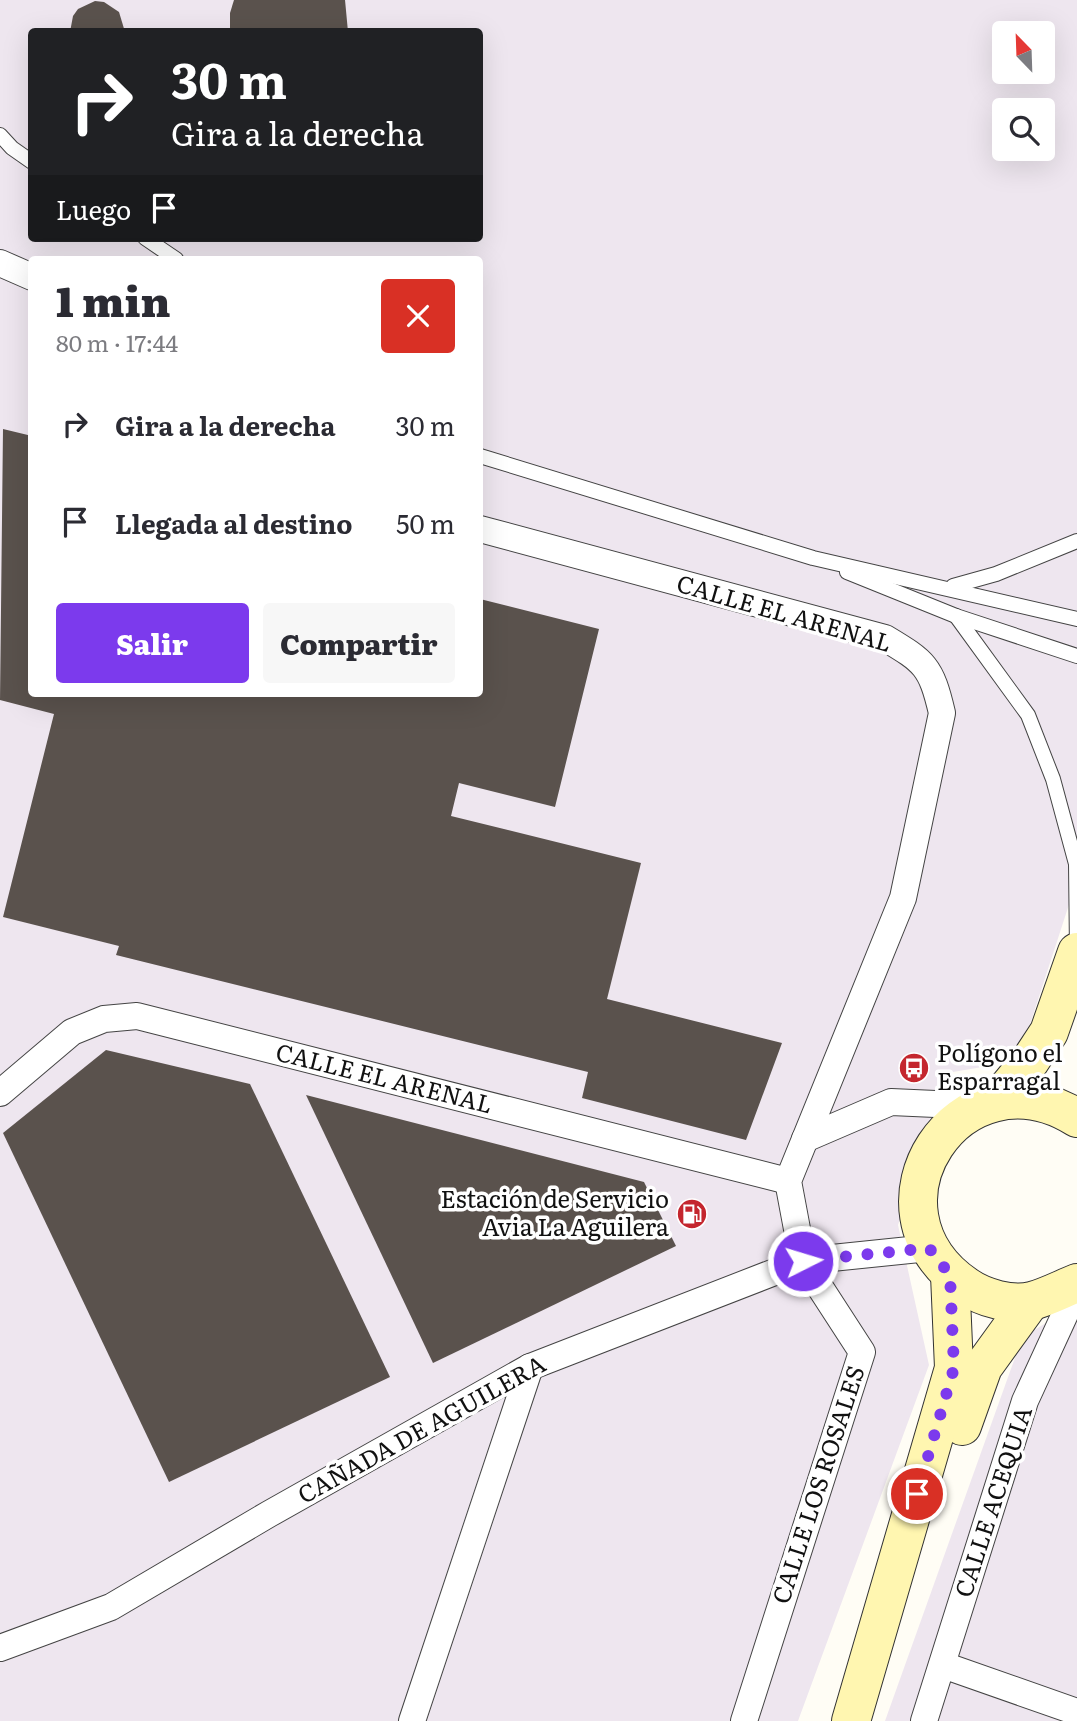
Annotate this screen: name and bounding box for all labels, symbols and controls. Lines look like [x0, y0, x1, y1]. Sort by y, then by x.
north arrow [992, 21, 1055, 84]
map controls [992, 21, 1055, 161]
text: 30 m [171, 41, 287, 114]
icon: right [56, 56, 147, 147]
button: search [992, 98, 1055, 161]
text: Gira a la derecha [171, 108, 424, 156]
text: Luego [56, 189, 131, 228]
icon: arrive [145, 189, 183, 227]
text: 1 min [56, 268, 171, 330]
button: close [381, 279, 455, 353]
text: 80 m · 17:44 [56, 325, 178, 359]
icon: right [56, 405, 94, 443]
text: Gira a la derecha [115, 405, 335, 444]
text: 30 m [395, 405, 455, 444]
icon: arrive [56, 503, 94, 541]
text: Llegada al destino [115, 503, 352, 542]
text: 50 m [396, 503, 455, 542]
street label: CALLE EL ARENAL [673, 564, 896, 659]
button: Salir [56, 603, 249, 683]
button: Compartir [263, 603, 455, 683]
street label: CALLE EL ARENAL [273, 1033, 497, 1120]
place label: Polígono el Esparragal [937, 1034, 1063, 1097]
bus stop icon: Polígono el Esparragal [897, 1051, 931, 1085]
place label: Estación de Servicio Avia La Aguilera [441, 1180, 669, 1243]
fuel station icon: Estación de Servicio Avia La Aguilera [675, 1197, 709, 1231]
position arrow [766, 1224, 840, 1298]
street label: CAÑADA DE AGUILERA [290, 1345, 551, 1511]
street label: CALLE LOS ROSALES [762, 1361, 872, 1608]
street label: CALLE ACEQUIA [944, 1401, 1039, 1601]
pin [887, 1464, 947, 1524]
icon: arrive [898, 1475, 936, 1513]

